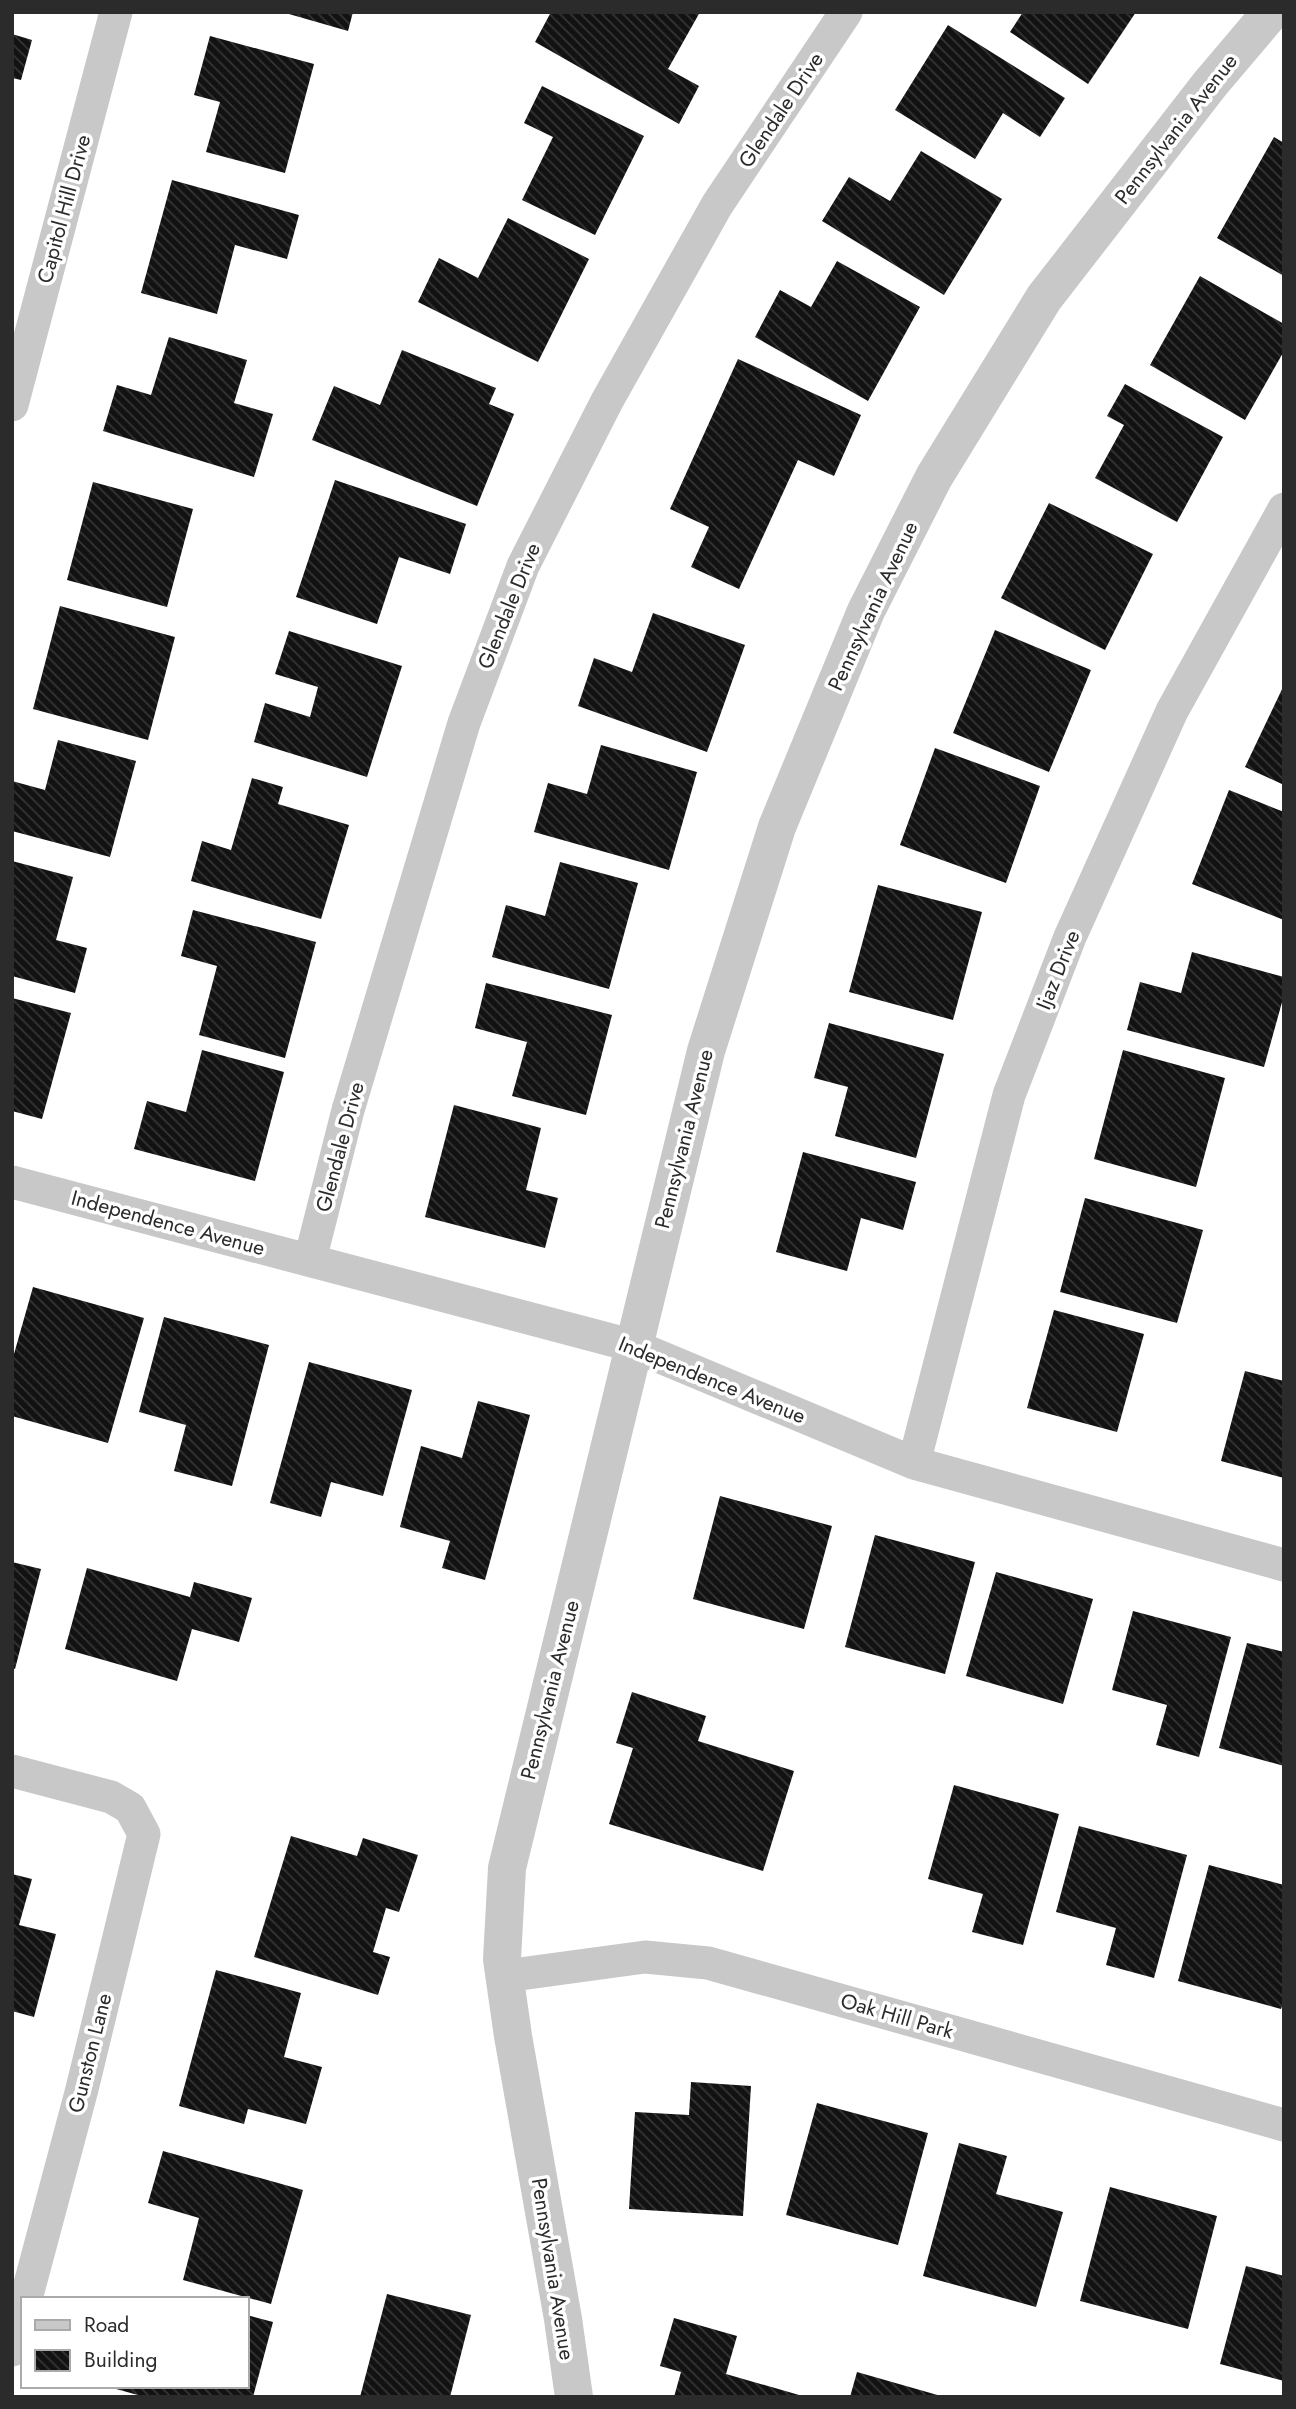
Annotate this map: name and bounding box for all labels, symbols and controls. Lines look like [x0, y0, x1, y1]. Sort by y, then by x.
street label: Glendale Drive [731, 46, 831, 174]
street label: Pennsylvania Avenue [1108, 47, 1245, 211]
street label: Capitol Hill Drive [30, 131, 98, 287]
street label: Pennsylvania Avenue [821, 516, 926, 696]
street label: Glendale Drive [470, 538, 548, 674]
street label: Ijaz Drive [1029, 926, 1088, 1014]
street label: Pennsylvania Avenue [647, 1046, 721, 1232]
street label: Glendale Drive [308, 1078, 372, 1215]
street label: Independence Avenue [68, 1183, 268, 1263]
street label: Independence Avenue [614, 1329, 810, 1431]
street label: Pennsylvania Avenue [513, 1597, 587, 1783]
street label: Oak Hill Park [837, 1986, 958, 2047]
street label: Gunston Lane [61, 1990, 119, 2116]
street label: Pennsylvania Avenue [524, 2176, 582, 2362]
legend [21, 2297, 248, 2388]
text: Road [84, 2310, 129, 2340]
text: Building [84, 2345, 157, 2375]

